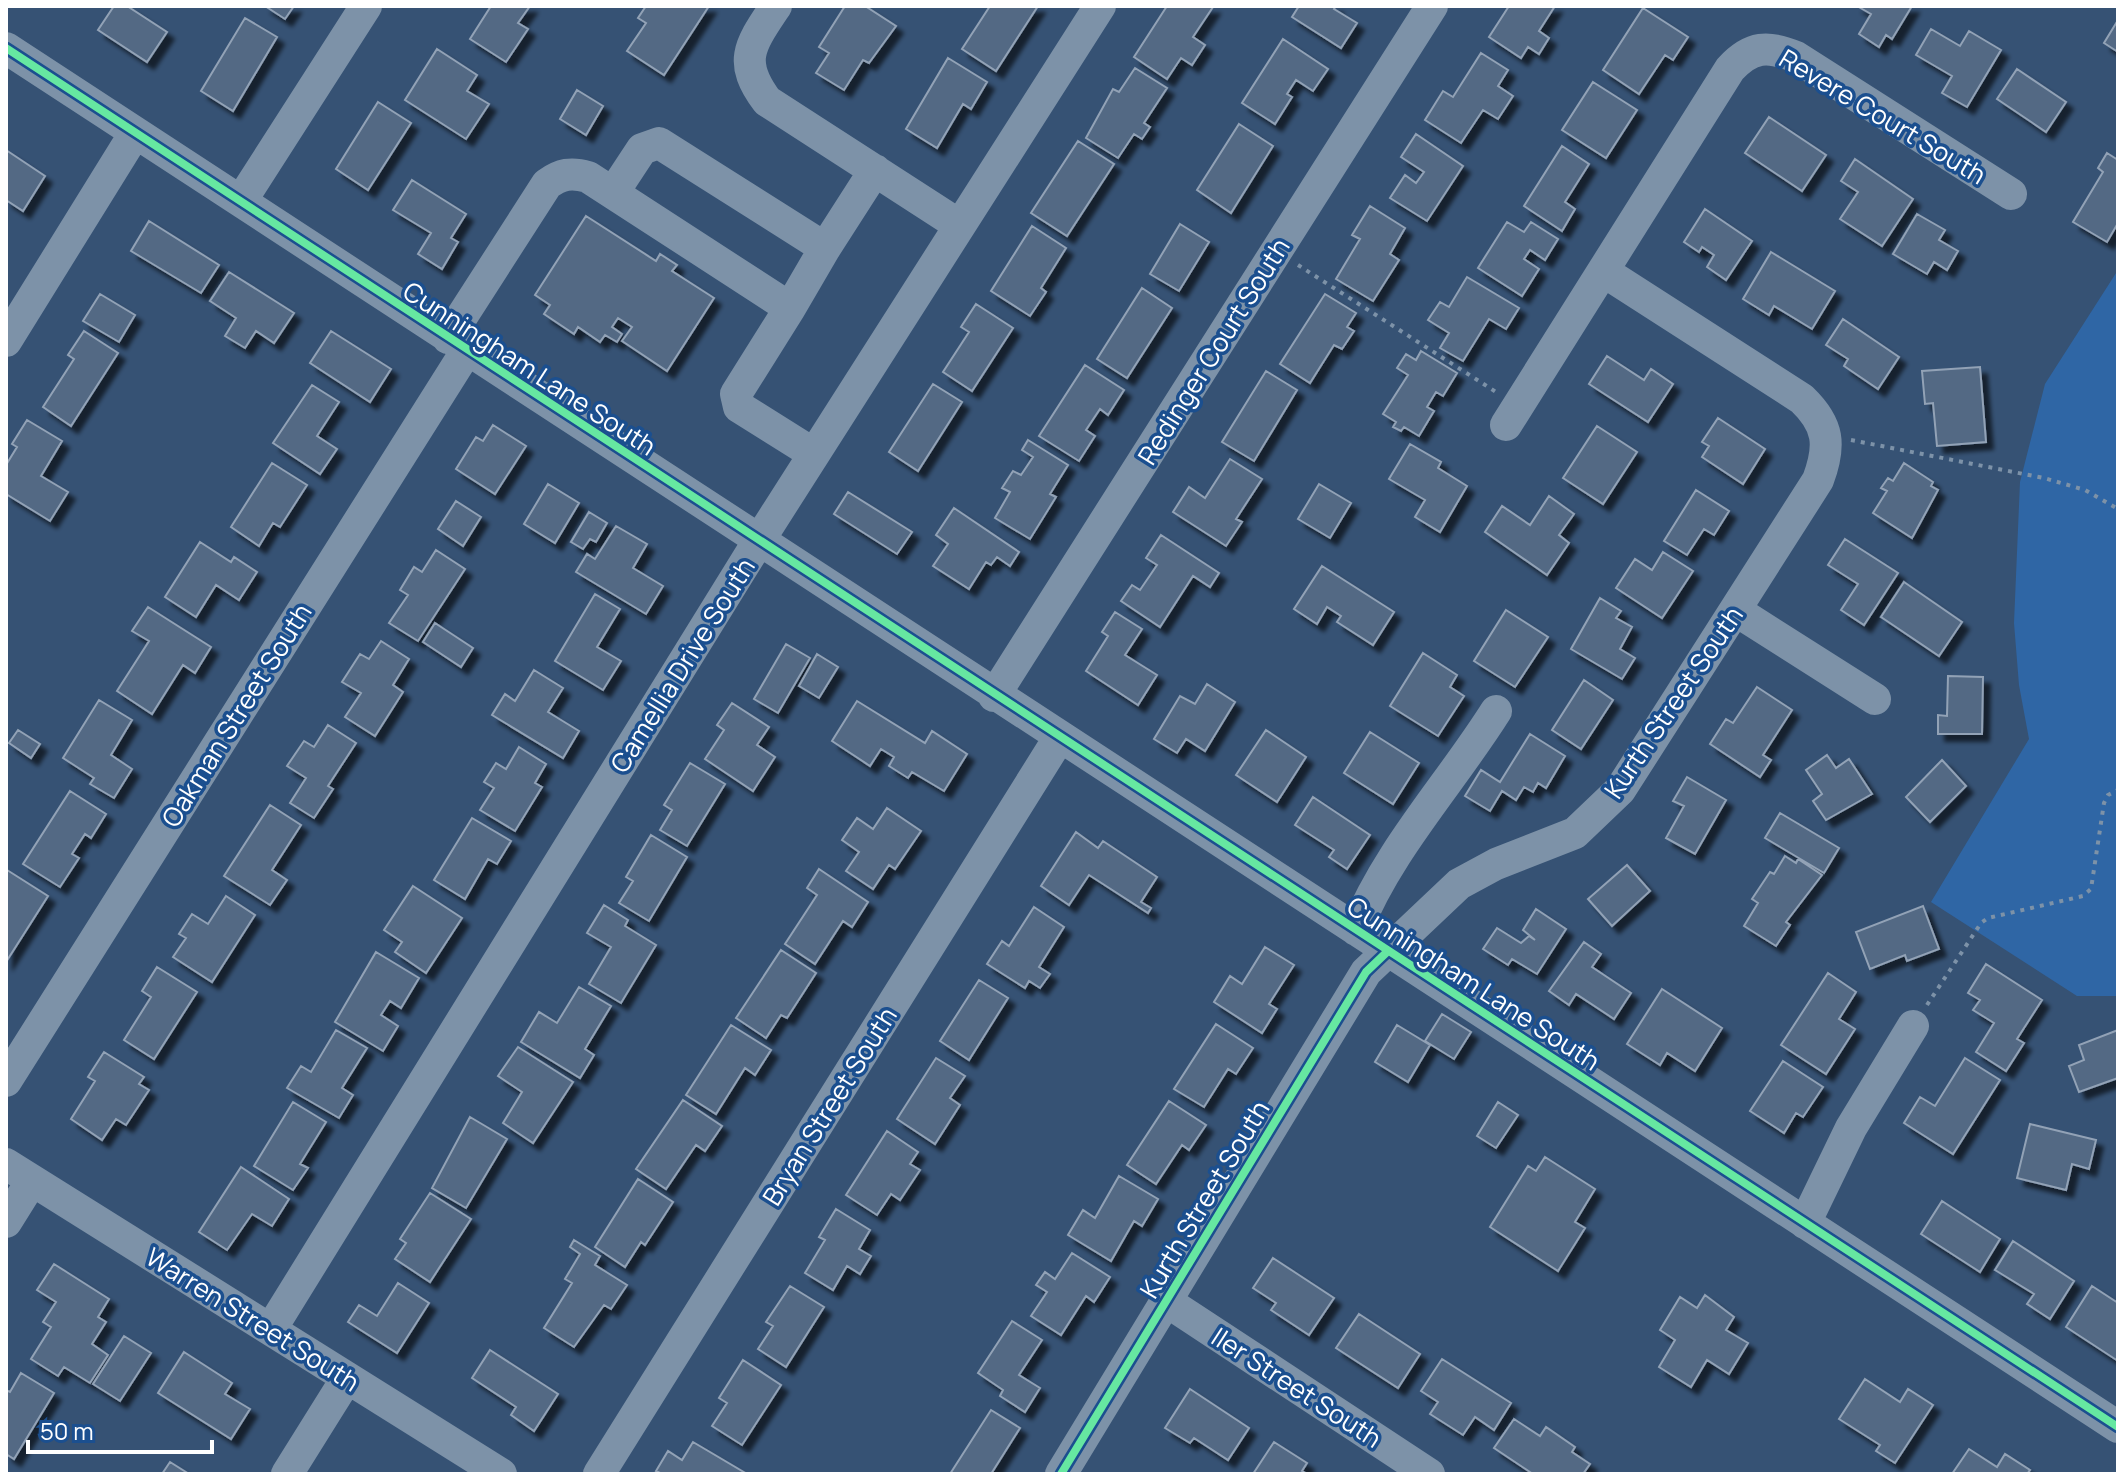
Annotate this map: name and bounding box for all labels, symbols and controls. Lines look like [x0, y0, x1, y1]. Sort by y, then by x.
street label: Revere Court South [1773, 40, 1993, 192]
street label: Redinger Court South [1129, 231, 1297, 471]
street label: Cunningham Lane South [396, 273, 664, 463]
street label: Camellia Drive South [601, 551, 763, 779]
street label: Oakman Street South [152, 596, 320, 834]
street label: Kurth Street South [1595, 599, 1751, 805]
street label: Cunningham Lane South [1340, 888, 1608, 1078]
street label: Bryan Street South [753, 1000, 905, 1212]
street label: Kurth Street South [1131, 1093, 1277, 1305]
street label: Warren Street South [139, 1239, 367, 1399]
street label: Iler Street South [1205, 1318, 1389, 1456]
scale bar [28, 1404, 212, 1454]
text: 50 m [40, 1414, 94, 1447]

